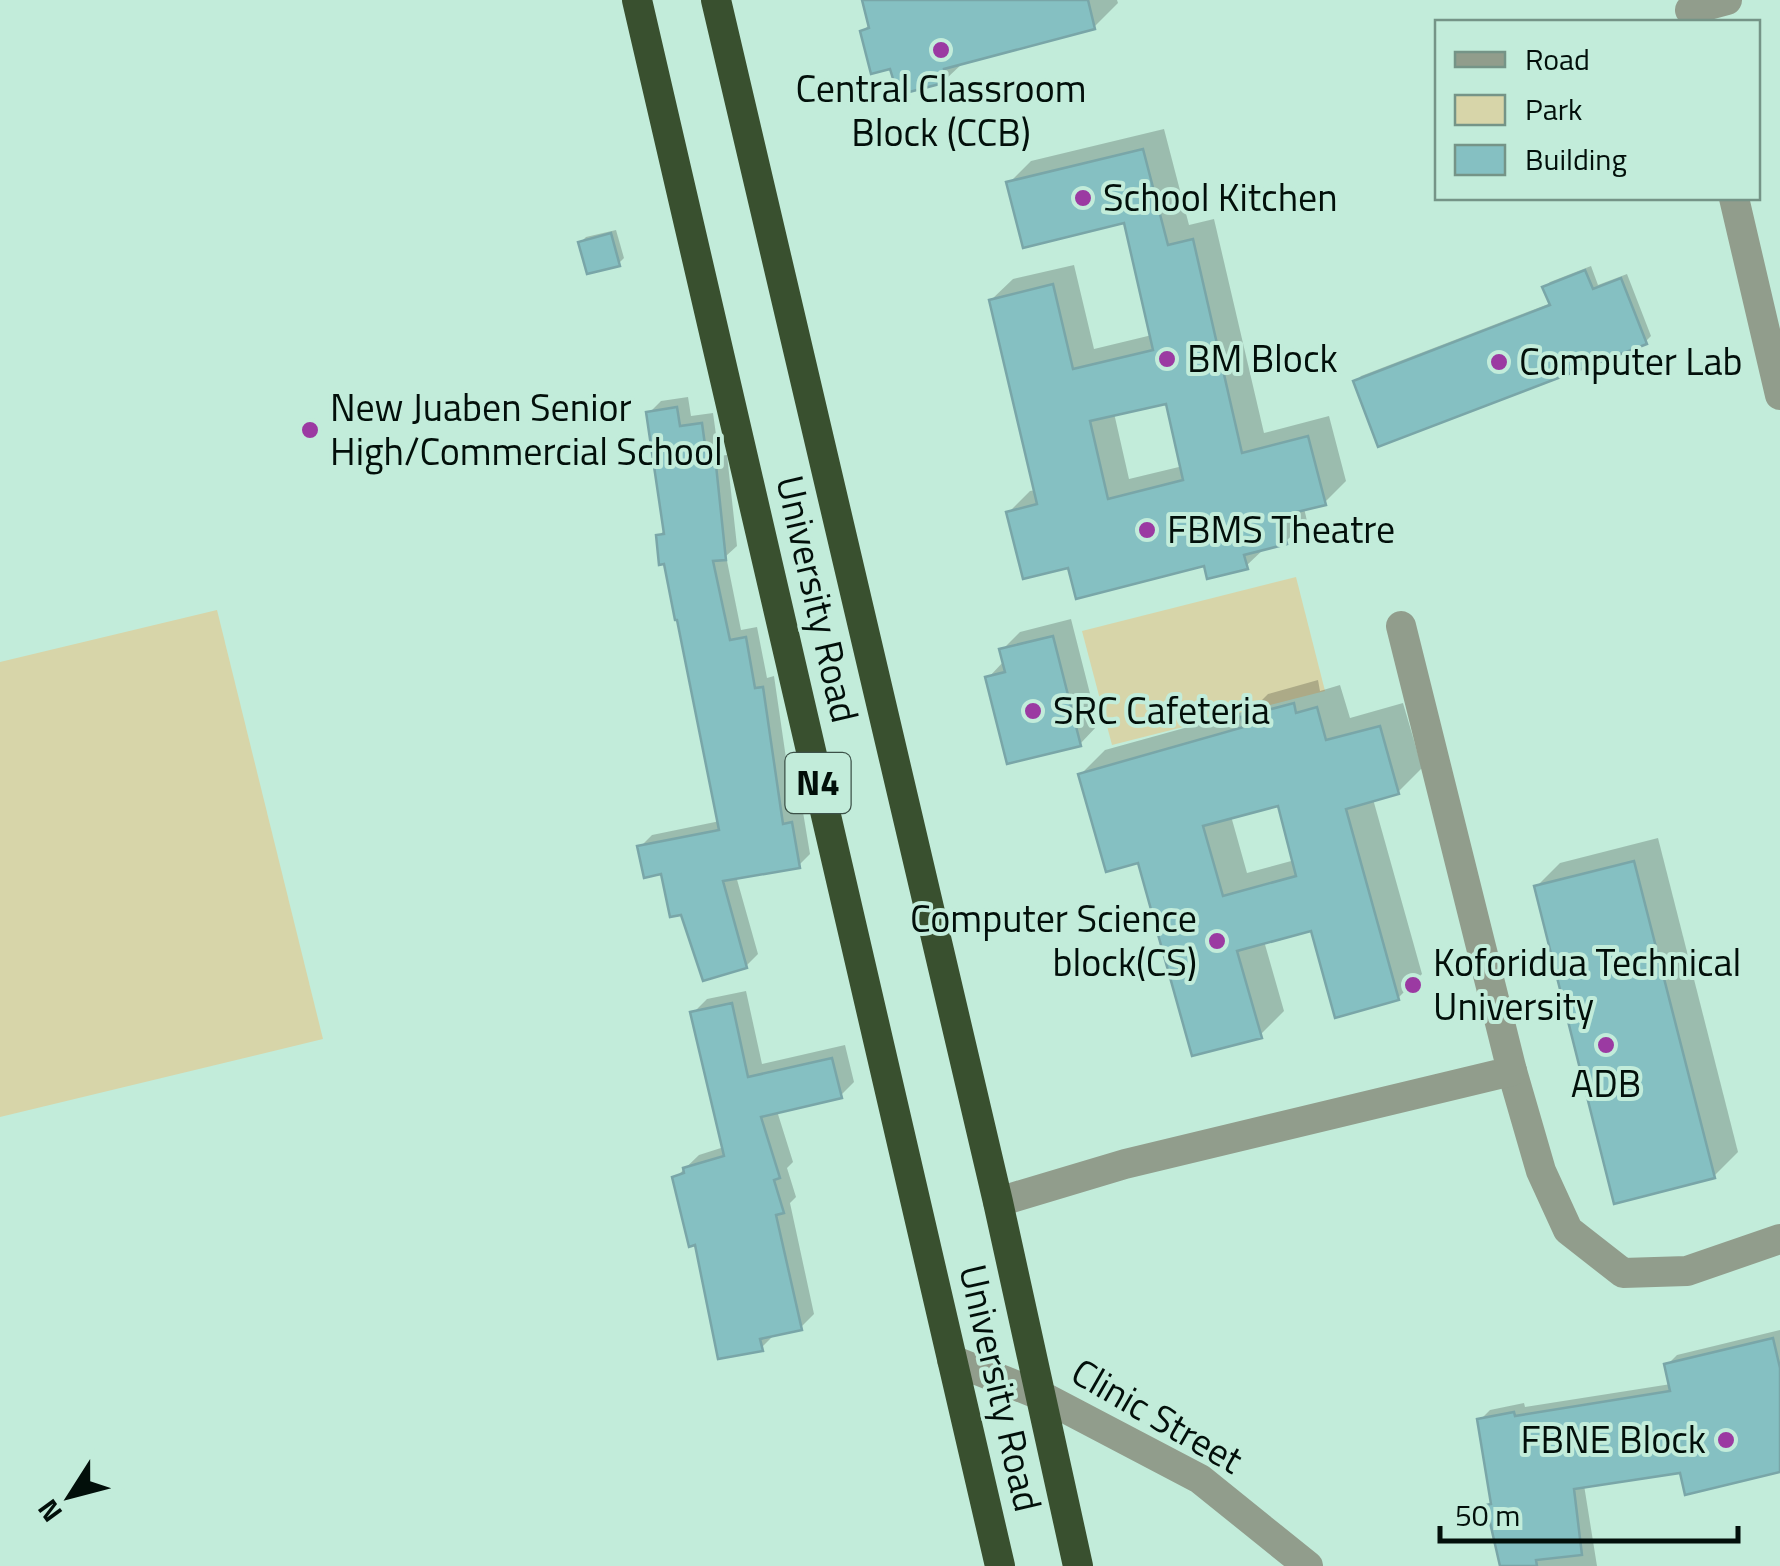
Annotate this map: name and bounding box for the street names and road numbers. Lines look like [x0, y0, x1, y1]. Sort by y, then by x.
street label: University Road [761, 470, 875, 728]
road number: N4 [786, 753, 850, 813]
street label: University Road [944, 1259, 1058, 1517]
street label: Clinic Street [1061, 1343, 1254, 1488]

